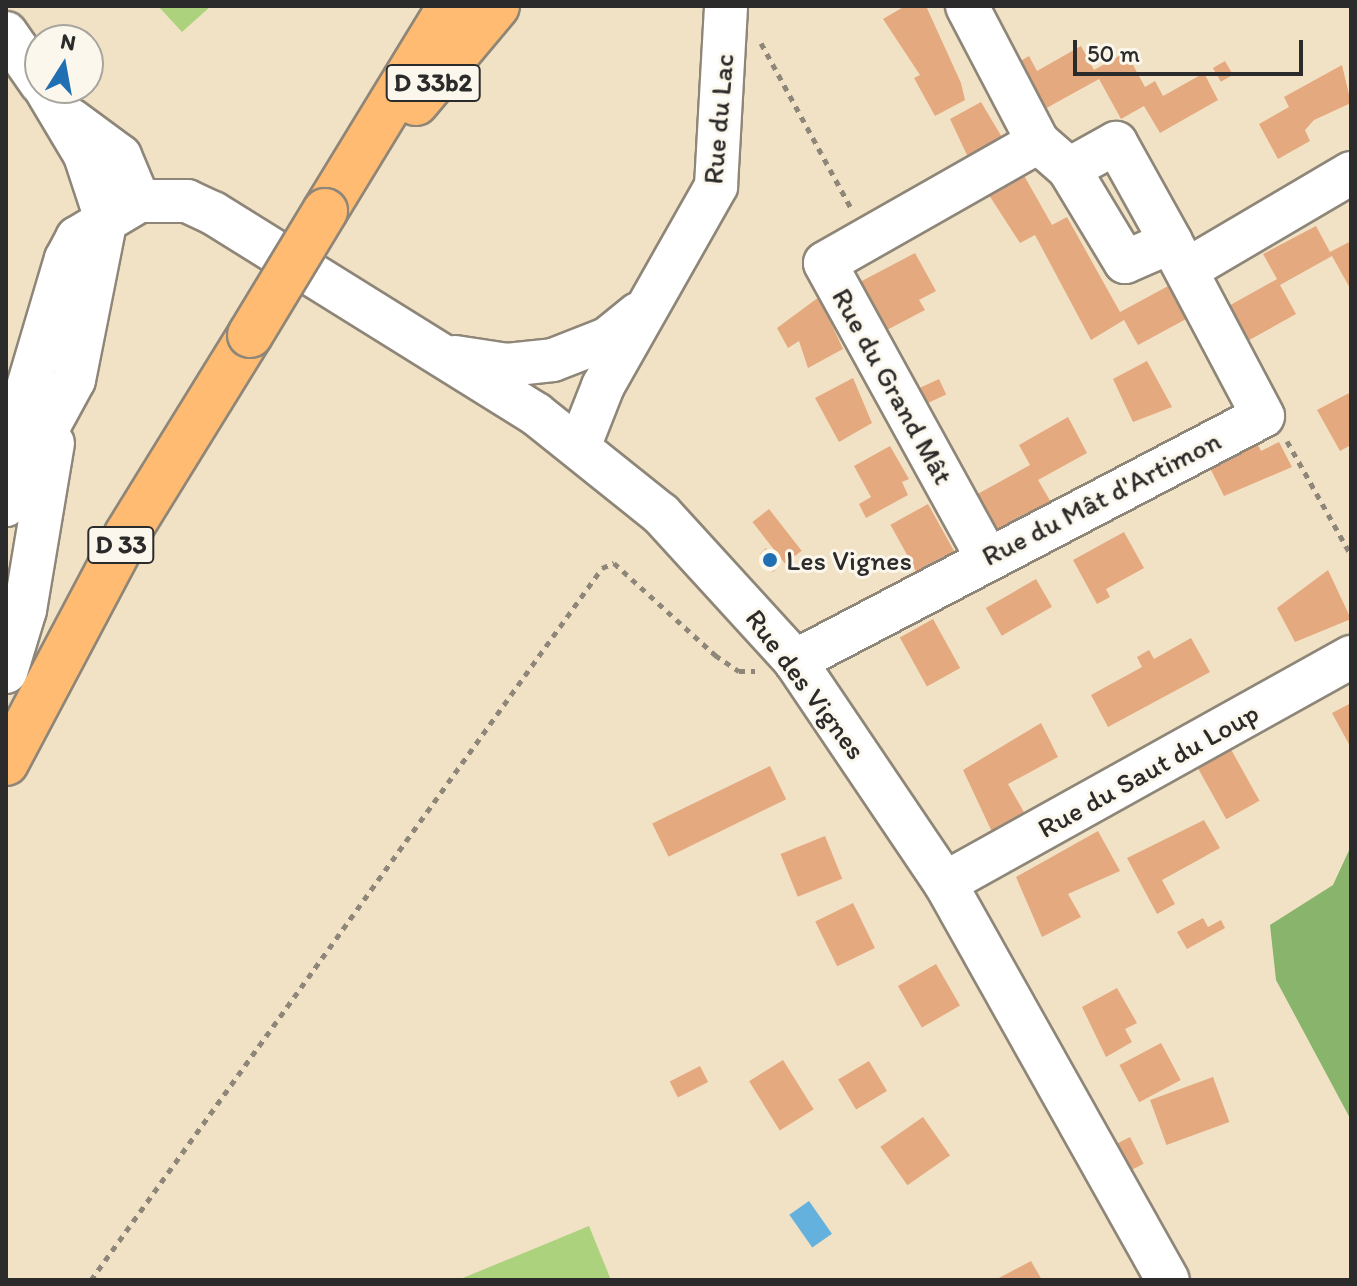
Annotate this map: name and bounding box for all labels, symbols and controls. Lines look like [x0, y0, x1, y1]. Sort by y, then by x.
north arrow [24, 24, 104, 104]
scale bar [1077, 24, 1307, 74]
text: N [58, 27, 78, 57]
text: 50 m [1087, 39, 1140, 68]
street label: Rue du Lac [696, 52, 740, 186]
road number: D 33b2 [385, 61, 481, 105]
street label: Rue du Grand Mât [826, 283, 960, 489]
street label: Rue du Mât d'Artimon [977, 424, 1225, 572]
road number: D 33 [87, 523, 155, 567]
place label: Les Vignes [786, 543, 911, 577]
marker: Les Vignes [761, 551, 779, 569]
street label: Rue des Vignes [739, 603, 873, 765]
street label: Rue du Saut du Loup [1032, 695, 1264, 845]

